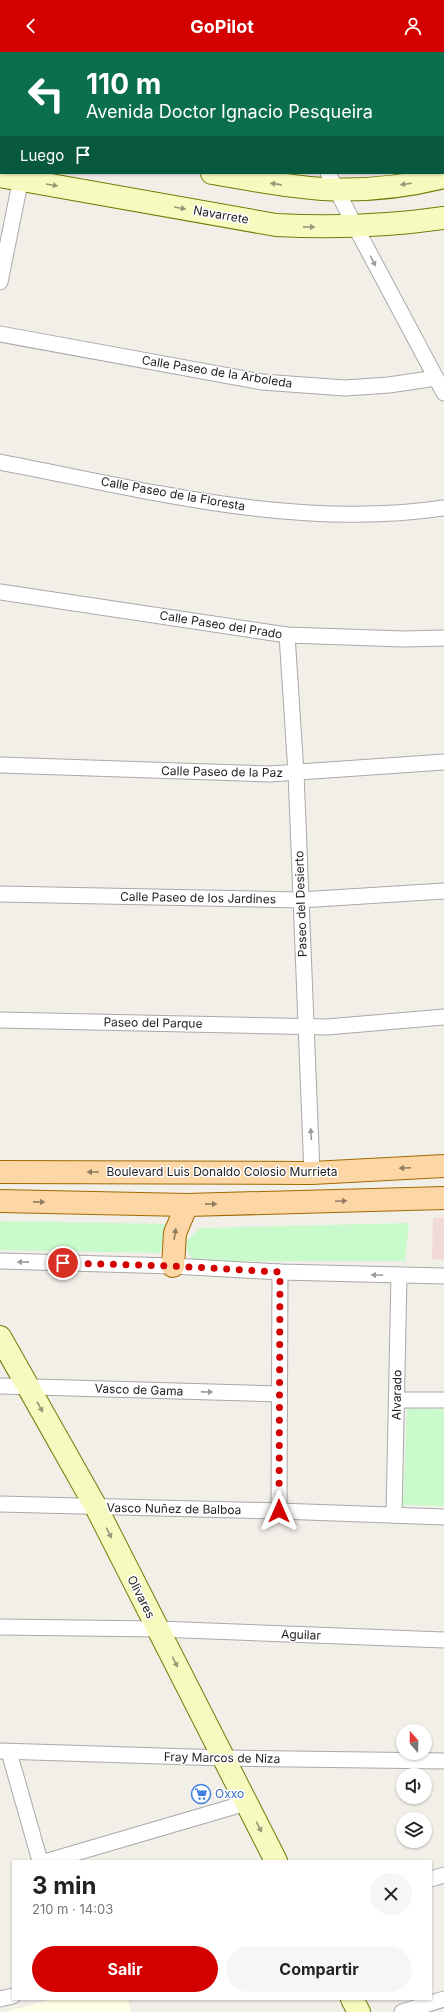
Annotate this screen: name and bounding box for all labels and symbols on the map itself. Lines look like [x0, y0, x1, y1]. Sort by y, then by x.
one-way arrow [270, 181, 282, 187]
one-way arrow [400, 181, 412, 187]
one-way arrow [46, 183, 58, 189]
street label: Navarrete [192, 202, 250, 227]
one-way arrow [174, 205, 186, 211]
one-way arrow [303, 224, 316, 230]
one-way arrow [370, 255, 376, 266]
street label: Calle Paseo de la Arboleda [141, 352, 293, 391]
street label: Calle Paseo de la Floresta [100, 473, 246, 514]
street label: Calle Paseo del Prado [159, 607, 284, 642]
street label: Calle Paseo de la Paz [161, 763, 283, 780]
street label: Paseo del Desierto [291, 851, 310, 958]
street label: Calle Paseo de los Jardines [120, 889, 276, 906]
street label: Paseo del Parque [103, 1014, 203, 1031]
one-way arrow [307, 1128, 314, 1140]
street label: Boulevard Luis Donaldo Colosio Murrieta [106, 1164, 338, 1179]
one-way arrow [399, 1165, 411, 1172]
one-way arrow [86, 1169, 99, 1175]
one-way arrow [335, 1198, 348, 1204]
one-way arrow [33, 1199, 46, 1205]
one-way arrow [205, 1201, 217, 1208]
one-way arrow [172, 1228, 178, 1240]
pin [46, 1246, 80, 1280]
one-way arrow [16, 1259, 29, 1265]
one-way arrow [370, 1272, 383, 1278]
street label: Alvarado [389, 1370, 404, 1420]
street label: Vasco de Gama [94, 1380, 184, 1399]
one-way arrow [201, 1389, 214, 1395]
one-way arrow [36, 1401, 43, 1413]
position arrow [258, 1490, 300, 1532]
street label: Vasco Nuñez de Balboa [106, 1500, 242, 1517]
one-way arrow [106, 1528, 112, 1539]
street label: Olivares [124, 1573, 159, 1621]
street label: Aguilar [281, 1626, 322, 1643]
one-way arrow [171, 1656, 178, 1667]
north arrow [396, 1724, 432, 1760]
street label: Fray Marcos de Niza [164, 1749, 280, 1766]
supermarket icon: Oxxo [190, 1783, 212, 1805]
place label: Oxxo [215, 1786, 244, 1801]
one-way arrow [256, 1822, 262, 1833]

